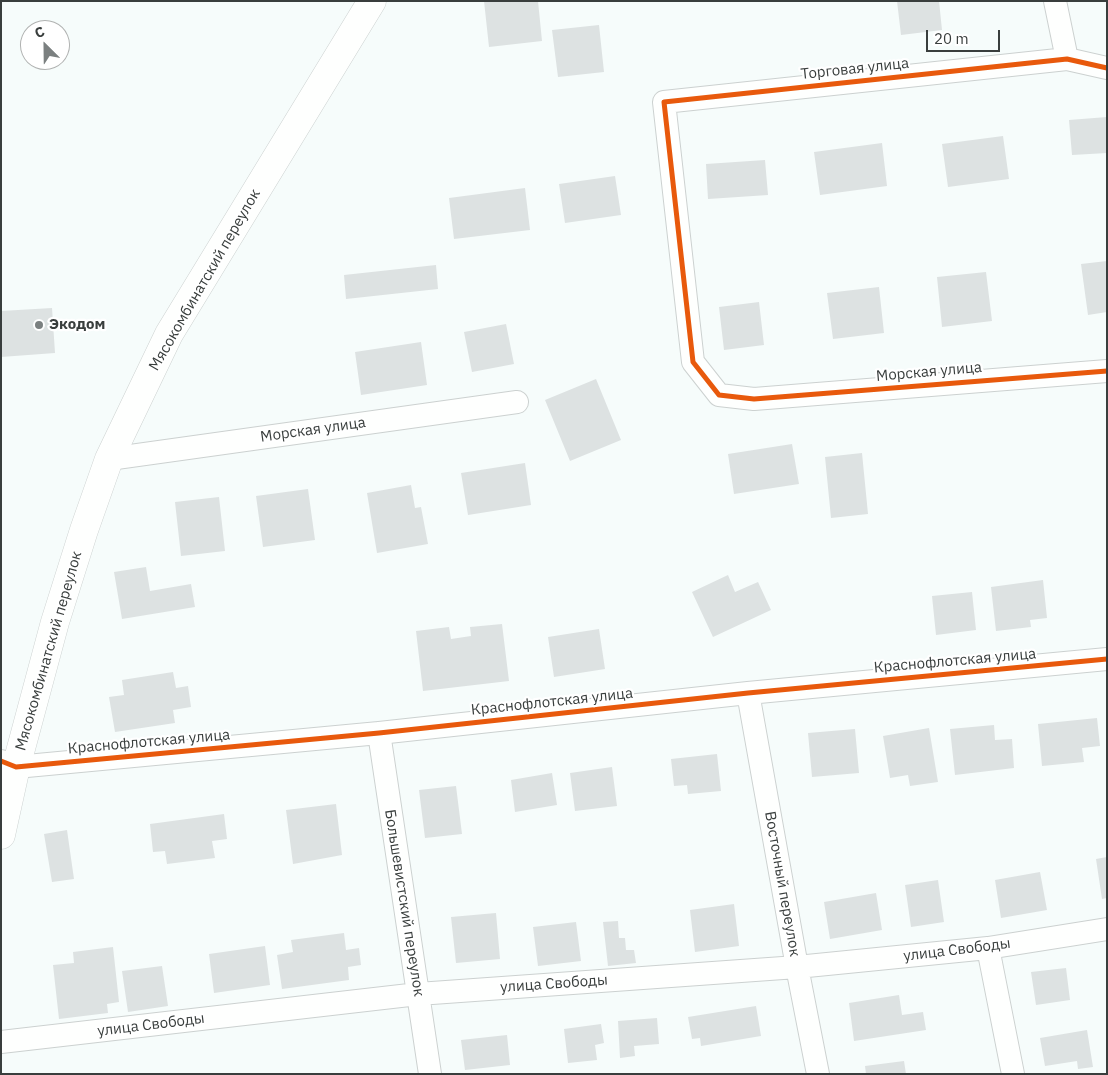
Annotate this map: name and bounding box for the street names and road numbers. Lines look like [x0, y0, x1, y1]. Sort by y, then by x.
street label: Торговая улица [800, 54, 910, 84]
street label: Мясокомбинатский переулок [146, 186, 264, 374]
street label: Морская улица [875, 358, 983, 386]
street label: Морская улица [259, 414, 367, 446]
street label: Мясокомбинатский переулок [12, 549, 86, 753]
street label: Краснофлотская улица [873, 645, 1037, 677]
street label: Краснофлотская улица [470, 685, 634, 719]
street label: Краснофлотская улица [67, 726, 231, 758]
street label: Большевистский переулок [380, 808, 428, 998]
street label: Восточный переулок [760, 810, 804, 958]
street label: улица Свободы [902, 934, 1012, 966]
street label: улица Свободы [500, 971, 608, 997]
street label: улица Свободы [96, 1009, 206, 1041]

